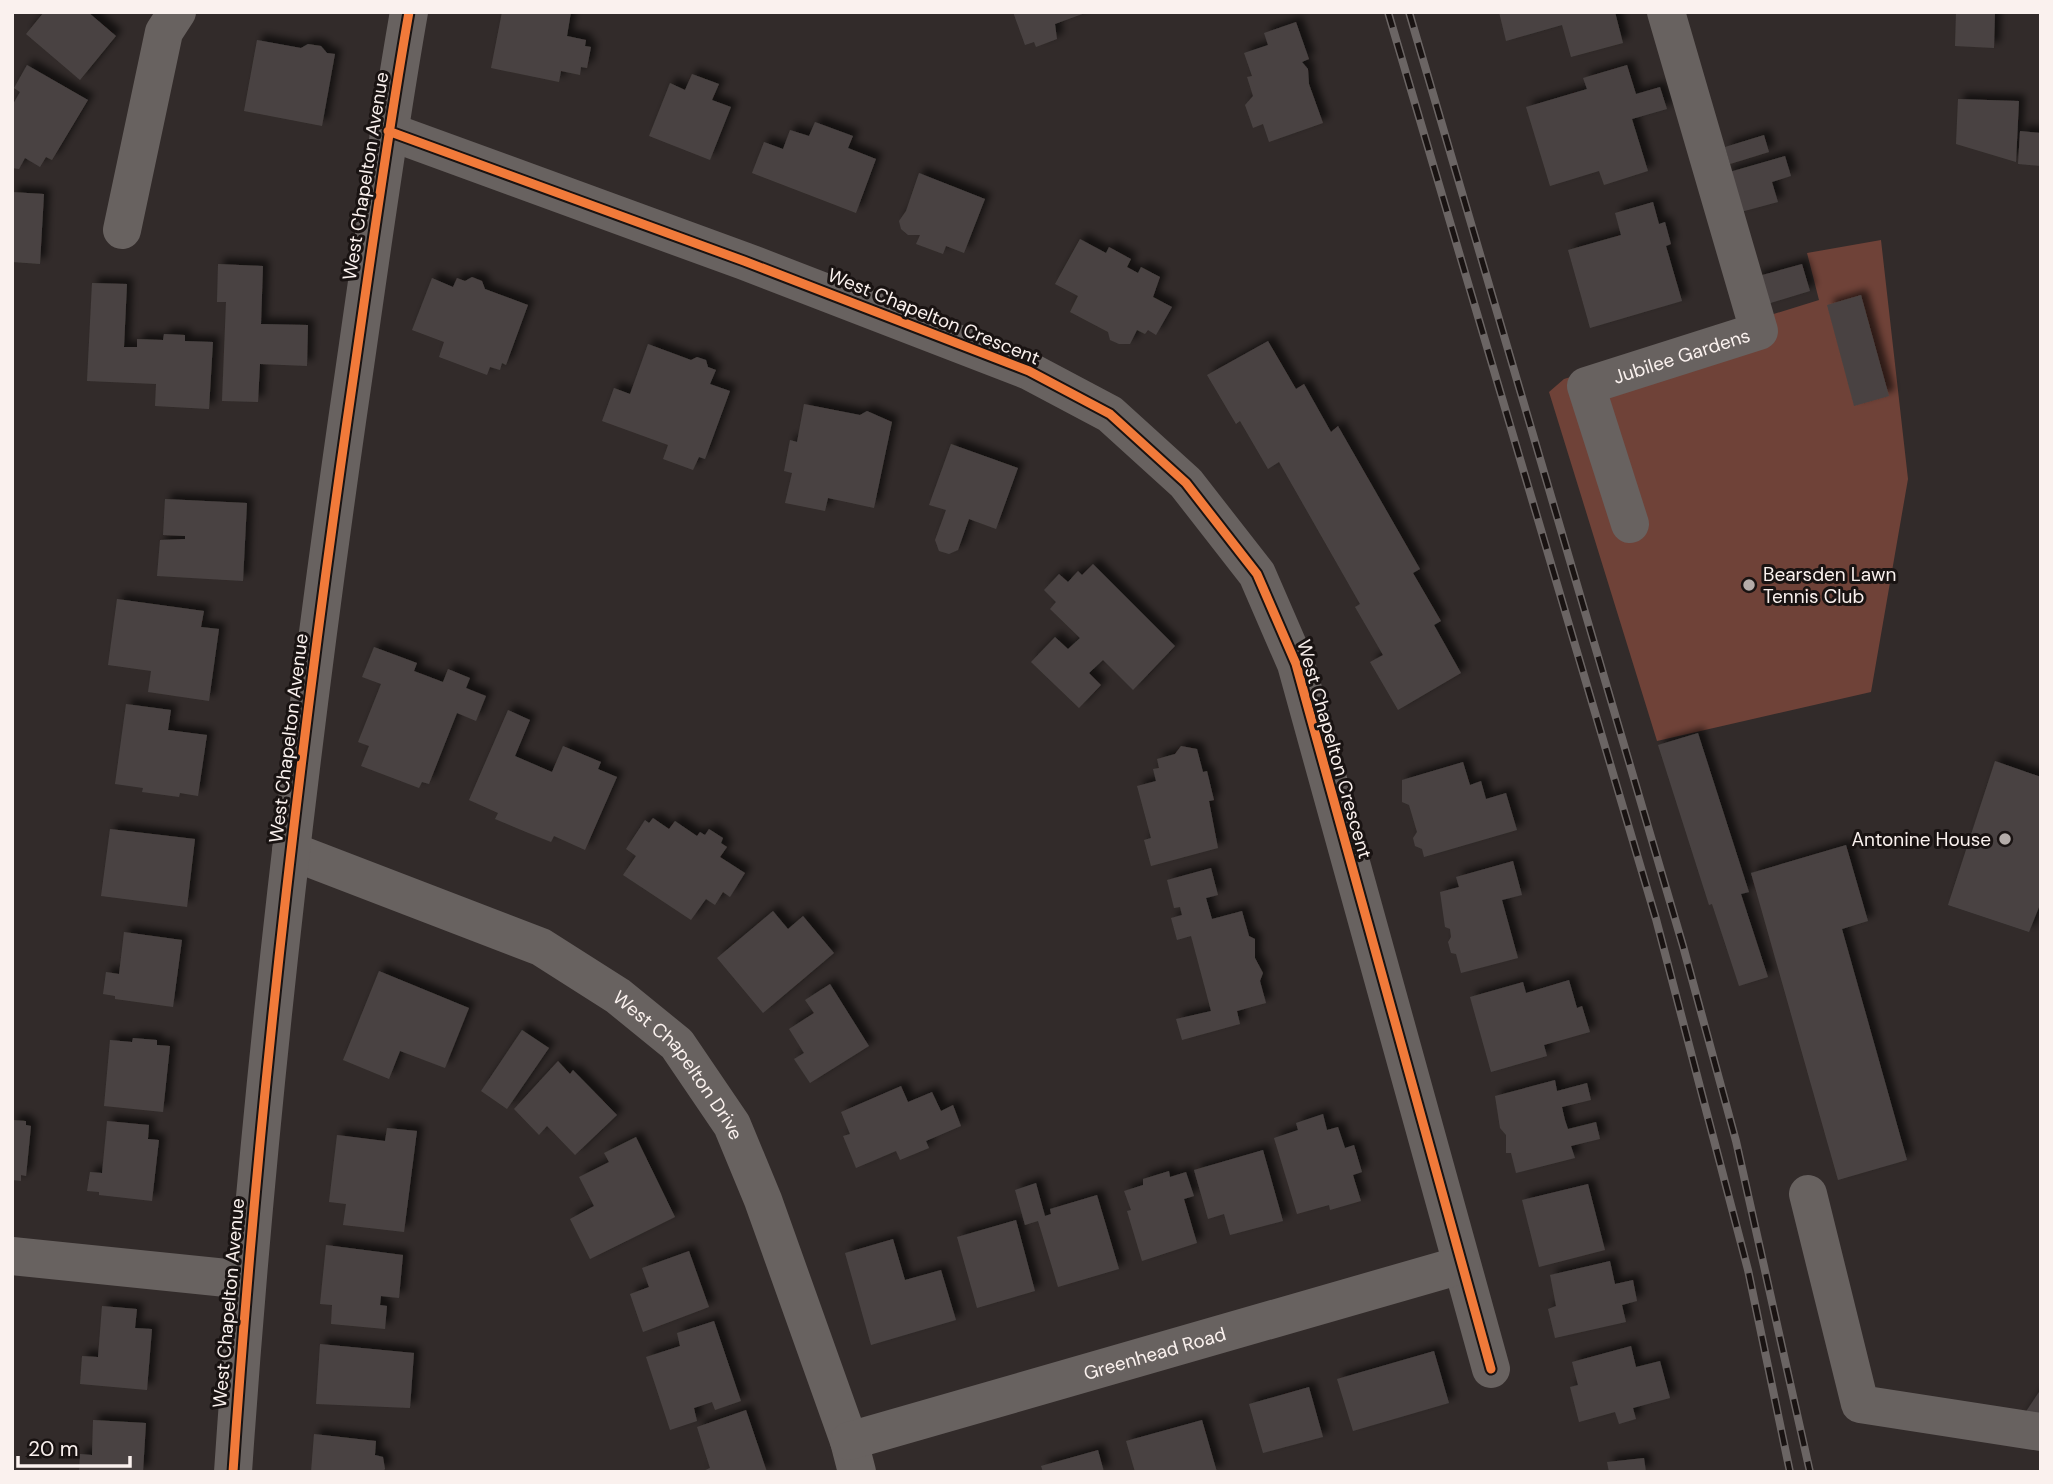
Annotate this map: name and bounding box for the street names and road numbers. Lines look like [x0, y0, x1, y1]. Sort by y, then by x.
street label: West Chapelton Avenue [337, 70, 394, 282]
street label: West Chapelton Crescent [824, 262, 1044, 371]
street label: Jubilee Gardens [1610, 323, 1753, 390]
street label: West Chapelton Avenue [263, 632, 314, 844]
street label: West Chapelton Crescent [1291, 637, 1378, 862]
street label: West Chapelton Drive [608, 985, 749, 1143]
street label: West Chapelton Avenue [207, 1197, 250, 1409]
street label: Greenhead Road [1081, 1321, 1229, 1386]

